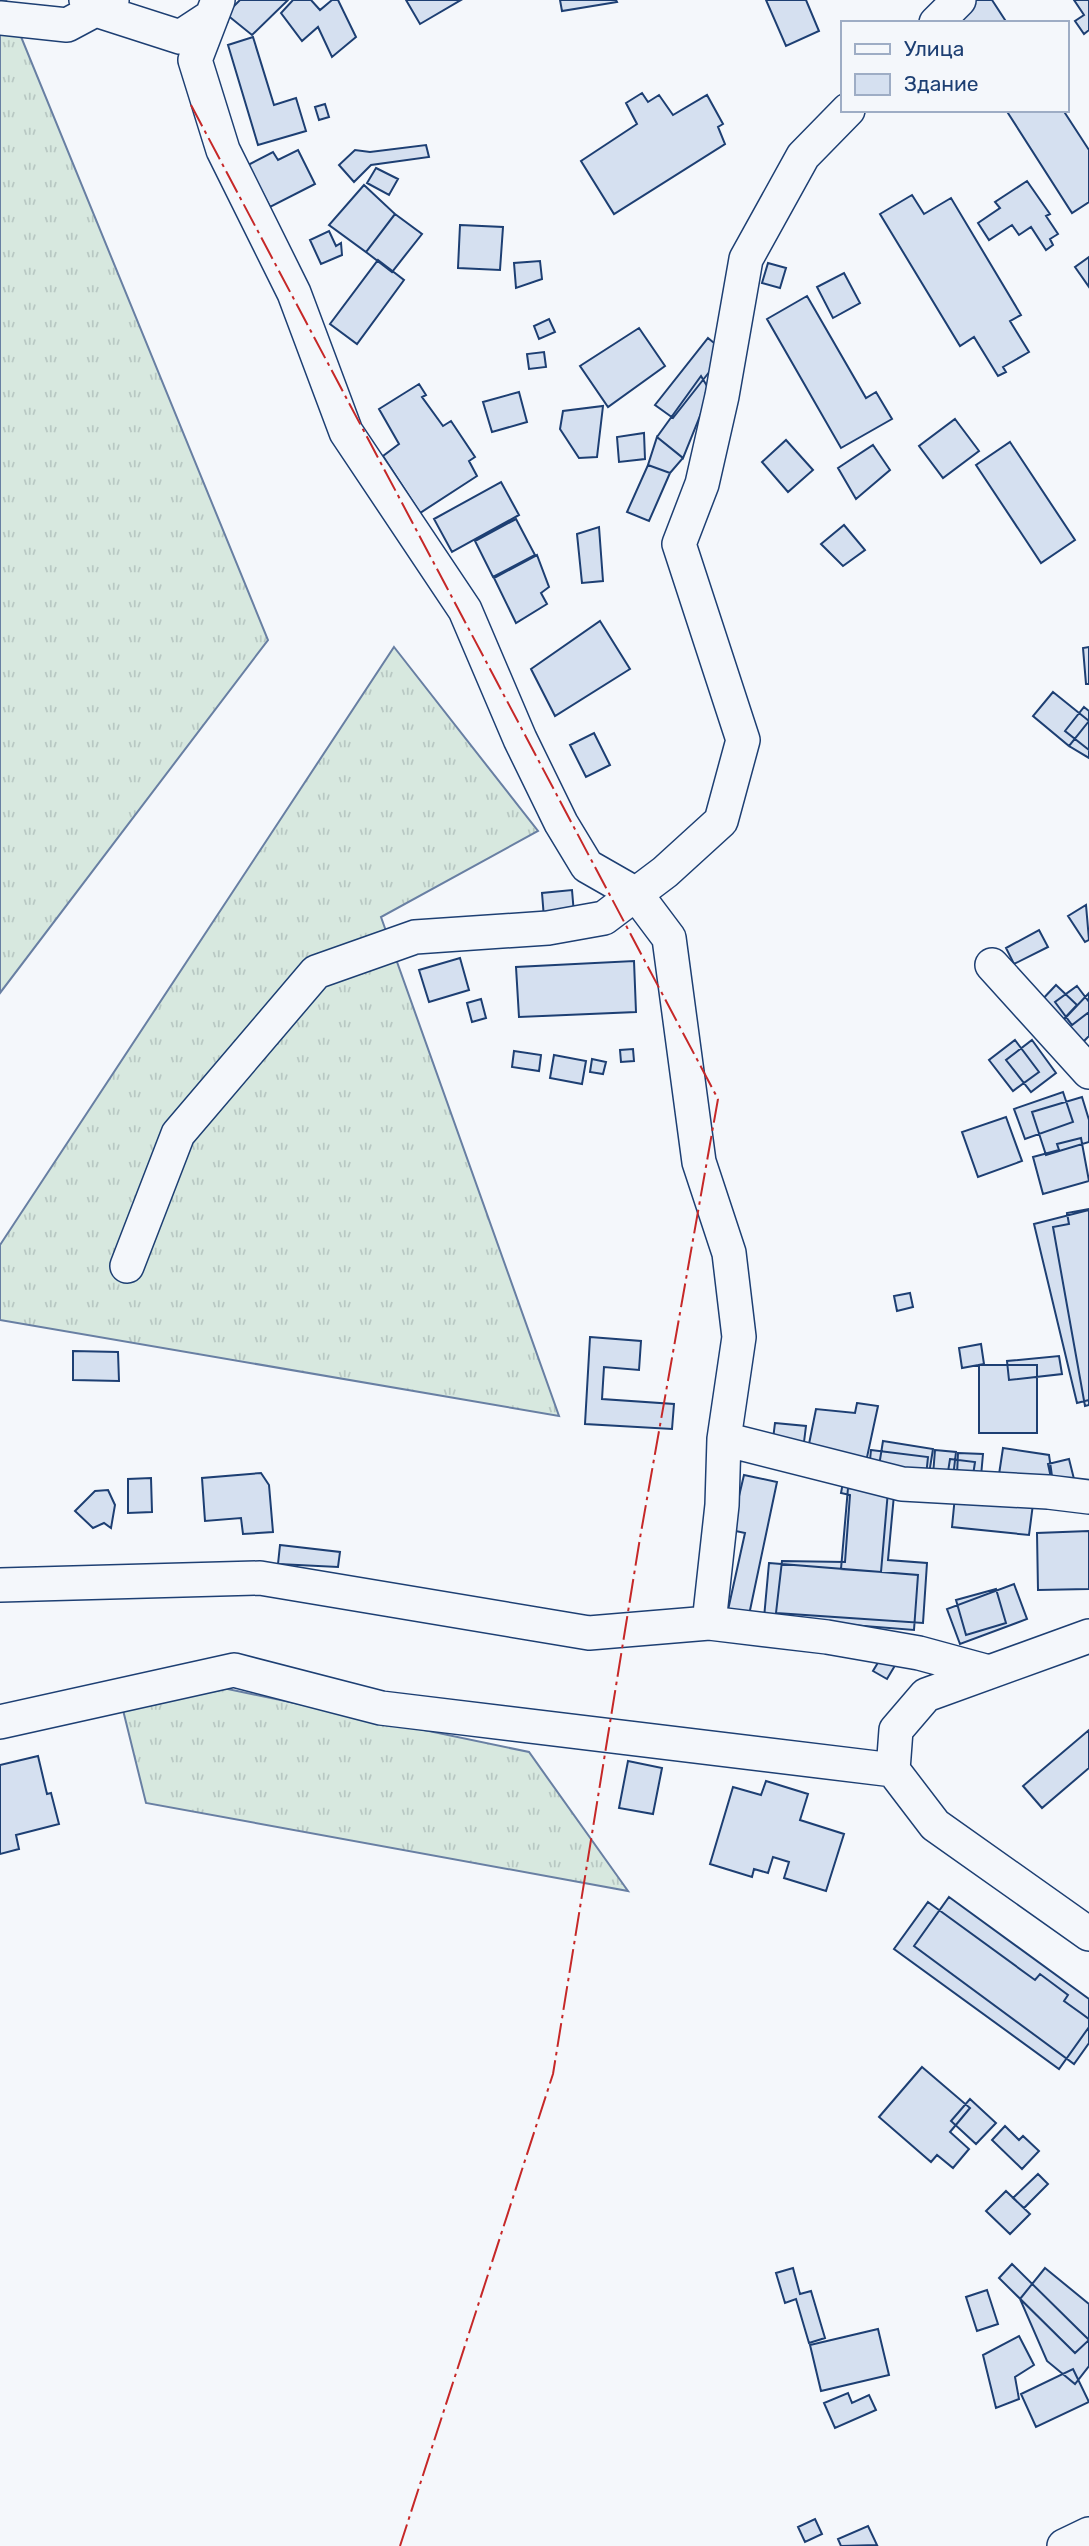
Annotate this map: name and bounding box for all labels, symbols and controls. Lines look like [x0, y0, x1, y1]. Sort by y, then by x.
legend [841, 21, 1068, 112]
text: Улица [904, 36, 964, 61]
text: Здание [904, 71, 979, 96]

